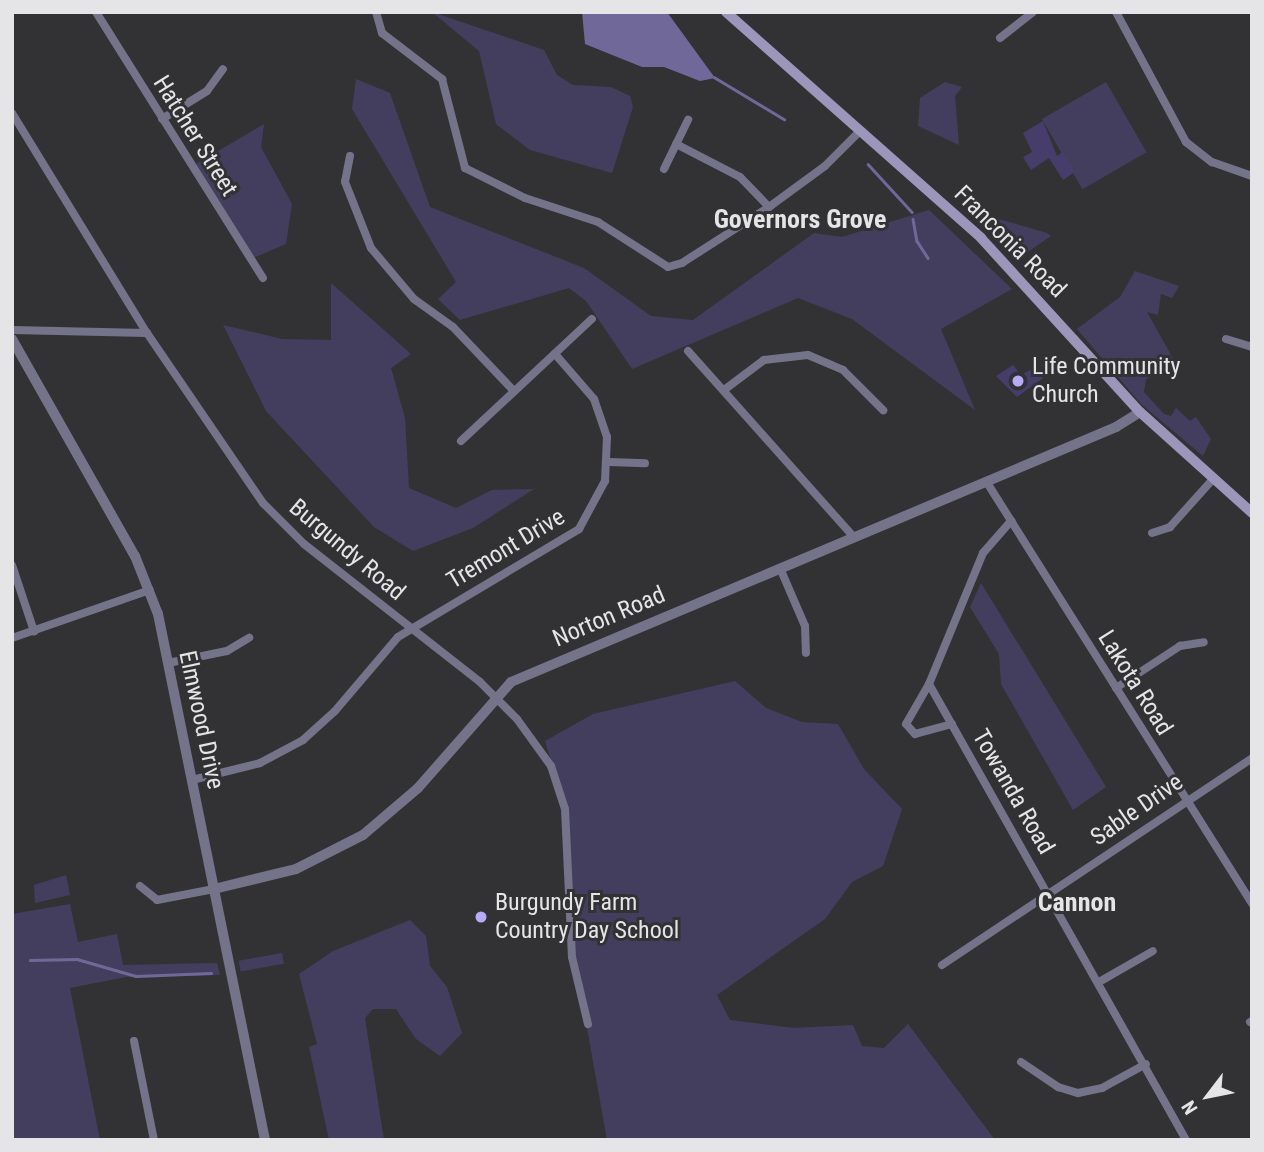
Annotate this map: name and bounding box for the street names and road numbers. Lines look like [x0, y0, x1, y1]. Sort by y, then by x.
street label: Hatcher Street [147, 71, 243, 201]
street label: Franconia Road [948, 180, 1072, 304]
street label: Burgundy Road [283, 493, 411, 607]
street label: Tremont Drive [442, 503, 570, 595]
street label: Norton Road [549, 580, 669, 654]
street label: Lakota Road [1092, 625, 1178, 741]
street label: Elmwood Drive [172, 648, 230, 792]
street label: Towanda Road [966, 725, 1060, 859]
street label: Sable Drive [1085, 768, 1189, 852]

